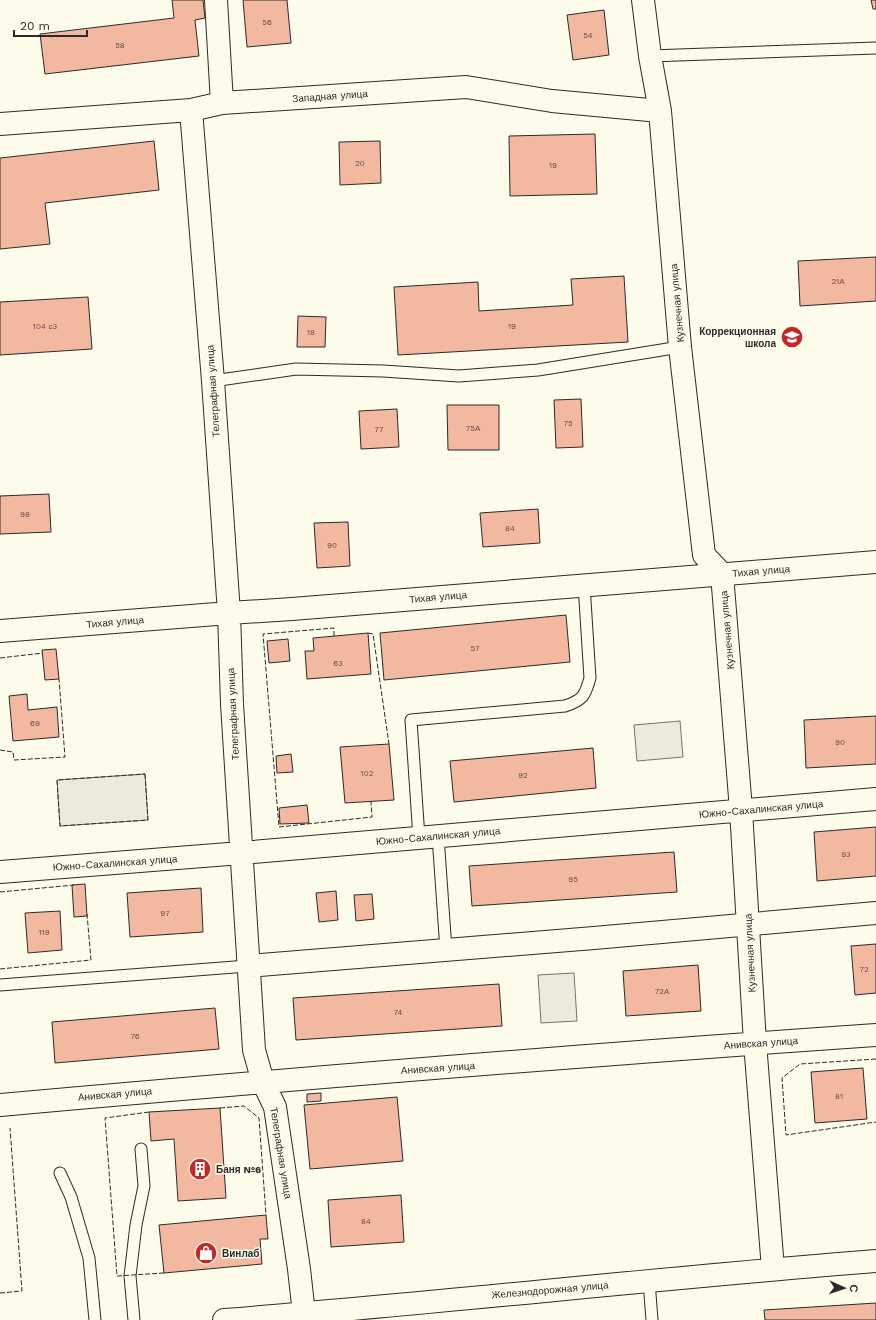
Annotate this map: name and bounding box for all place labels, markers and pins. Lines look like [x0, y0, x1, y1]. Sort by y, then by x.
school or university icon: Коррекционная школа [779, 324, 805, 350]
place label: Коррекционная школа [699, 326, 776, 349]
building icon: Баня №6 [187, 1156, 213, 1182]
place label: Баня №6 [216, 1164, 261, 1175]
shop icon: Винлаб [193, 1240, 219, 1266]
place label: Винлаб [222, 1248, 260, 1259]

